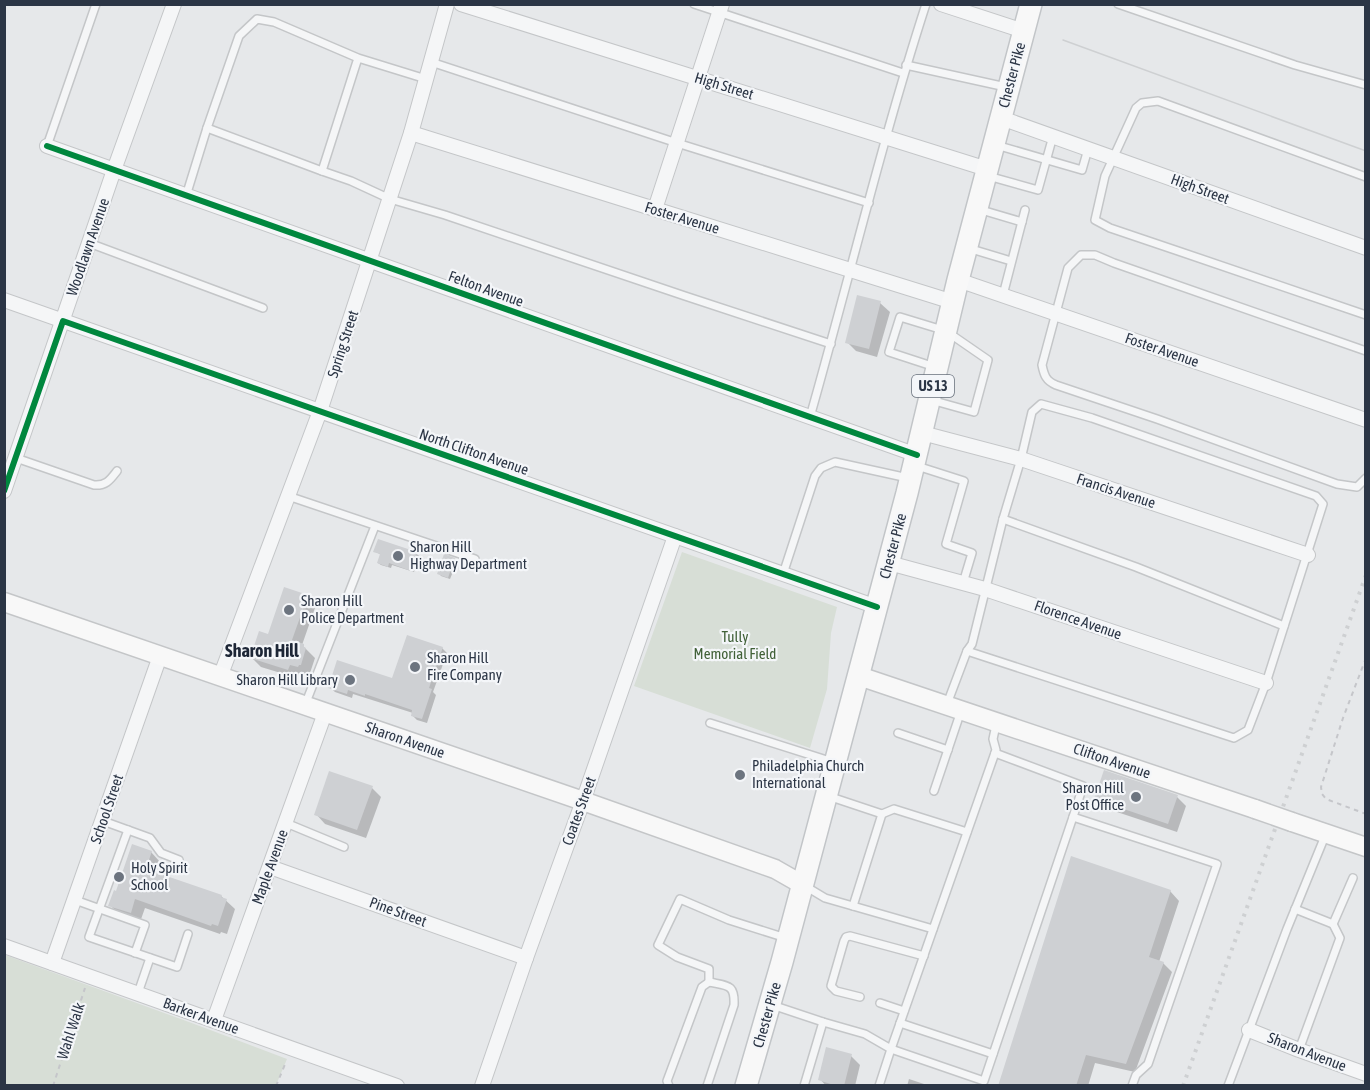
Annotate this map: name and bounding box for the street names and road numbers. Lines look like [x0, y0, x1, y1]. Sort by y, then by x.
street label: Chester Pike [995, 40, 1028, 110]
street label: High Street [693, 68, 756, 103]
street label: High Street [1169, 170, 1232, 207]
street label: Woodlawn Avenue [63, 195, 112, 298]
street label: Foster Avenue [643, 198, 722, 237]
street label: Felton Avenue [446, 267, 526, 310]
street label: Spring Street [324, 308, 361, 380]
street label: Foster Avenue [1123, 329, 1202, 370]
road number: US 13 [912, 375, 954, 397]
street label: North Clifton Avenue [417, 425, 531, 478]
street label: Francis Avenue [1075, 470, 1158, 511]
street label: Chester Pike [876, 511, 909, 581]
street label: Florence Avenue [1032, 597, 1124, 642]
street label: Sharon Avenue [363, 718, 447, 761]
street label: Clifton Avenue [1071, 739, 1153, 782]
street label: School Street [87, 772, 126, 846]
street label: Coates Street [558, 774, 599, 848]
street label: Maple Avenue [248, 827, 291, 907]
street label: Pine Street [367, 893, 429, 930]
street label: Chester Pike [749, 980, 784, 1050]
street label: Barker Avenue [161, 994, 242, 1037]
street label: Wahl Walk [53, 1000, 88, 1061]
street label: Sharon Avenue [1265, 1029, 1349, 1074]

